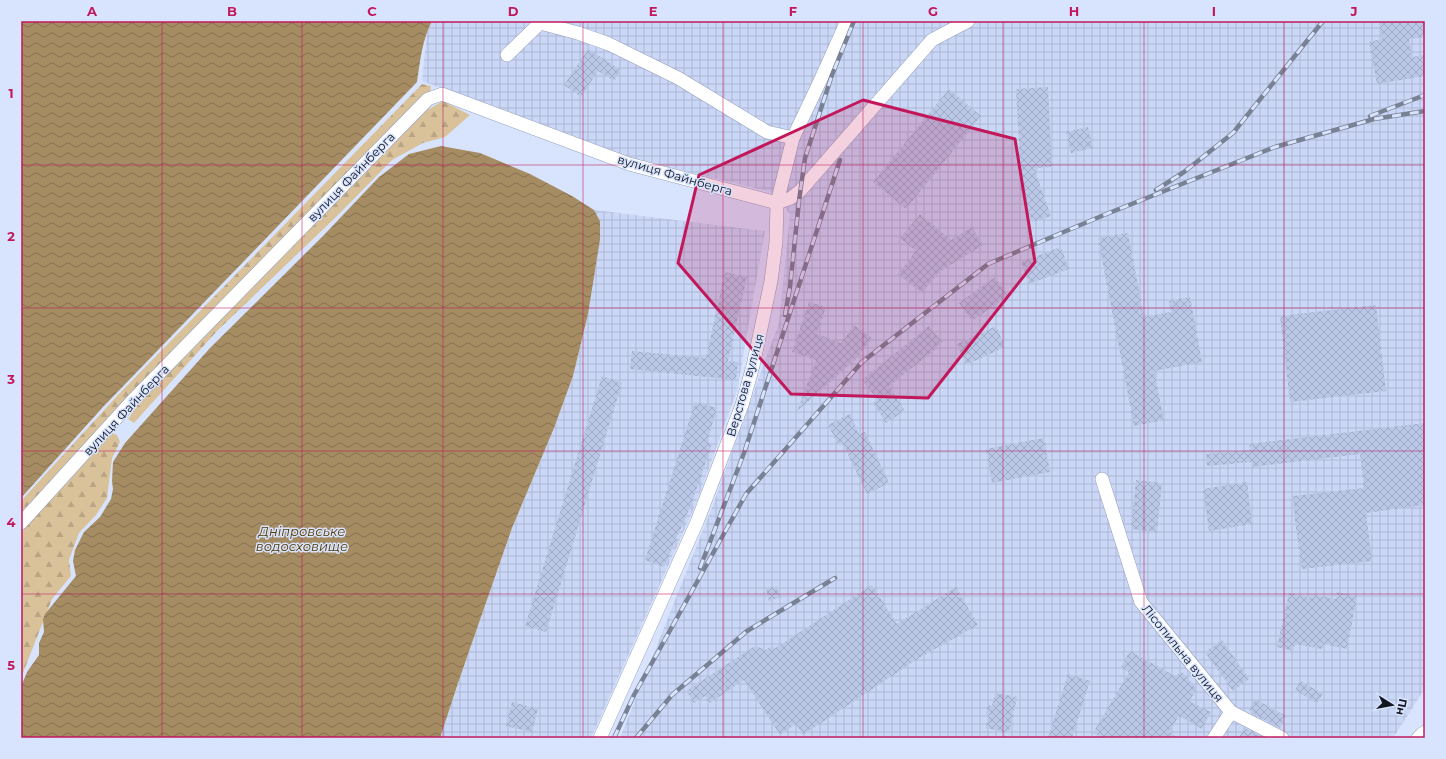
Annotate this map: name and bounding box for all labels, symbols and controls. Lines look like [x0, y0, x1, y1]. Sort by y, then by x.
text: A [86, 3, 98, 19]
text: B [227, 3, 237, 19]
text: C [367, 3, 377, 19]
text: D [508, 3, 519, 19]
text: E [649, 3, 658, 19]
text: F [789, 3, 797, 19]
text: G [928, 3, 938, 19]
text: H [1069, 3, 1079, 19]
text: I [1212, 3, 1216, 19]
text: J [1349, 3, 1358, 19]
text: 1 [8, 85, 14, 101]
street label: вулиця Файнберга [304, 129, 398, 225]
street label: вулиця Файнберга [616, 151, 734, 199]
text: 2 [7, 228, 15, 244]
street label: Верстова вулиця [723, 332, 767, 438]
street label: вулиця Файнберга [80, 361, 172, 459]
text: 3 [6, 371, 15, 387]
text: 4 [7, 514, 16, 530]
water label: Дніпровське водосховище [256, 523, 348, 554]
street label: Лісопильна вулиця [1139, 601, 1227, 705]
text: 5 [7, 657, 15, 673]
north arrow [1372, 685, 1412, 725]
text: Пн [1393, 697, 1410, 716]

